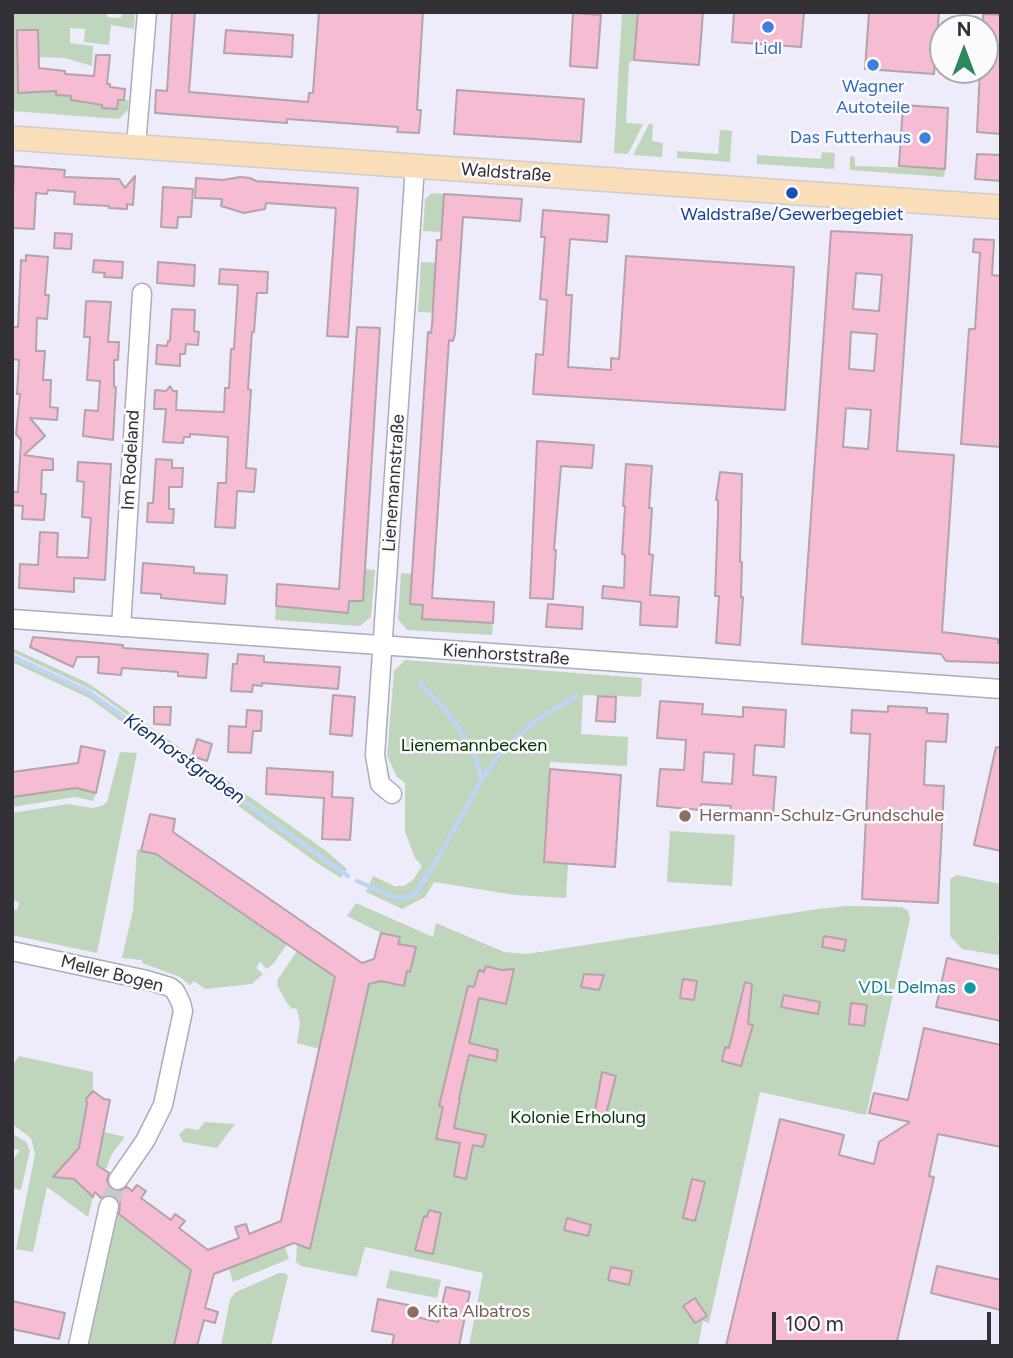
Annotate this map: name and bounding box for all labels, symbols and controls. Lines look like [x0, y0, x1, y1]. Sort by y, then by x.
north arrow [929, 14, 999, 84]
text: N [957, 18, 971, 41]
marker: Lidl [760, 19, 776, 35]
place label: Lidl [754, 38, 782, 60]
marker: Wagner Autoteile [865, 57, 881, 73]
place label: Wagner Autoteile [836, 76, 910, 119]
place label: Das Futterhaus [790, 127, 911, 149]
marker: Das Futterhaus [917, 130, 933, 146]
street label: Waldstraße [460, 159, 552, 187]
marker: Waldstraße/Gewerbegebiet [784, 185, 800, 201]
place label: Waldstraße/Gewerbegebiet [681, 204, 903, 226]
street label: Im Rodeland [118, 409, 144, 511]
street label: Lienemannstraße [378, 413, 410, 553]
street label: Kienhorststraße [442, 640, 570, 670]
water label: Kienhorstgraben [119, 709, 249, 809]
park label: Lienemannbecken [401, 735, 547, 757]
place label: Hermann-Schulz-Grundschule [699, 805, 944, 827]
marker: Hermann-Schulz-Grundschule [677, 808, 693, 824]
street label: Meller Bogen [58, 951, 166, 997]
place label: VDL Delmas [858, 977, 956, 999]
marker: VDL Delmas [962, 980, 978, 996]
park label: Kolonie Erholung [510, 1107, 646, 1129]
scale bar [775, 1298, 994, 1342]
place label: Kita Albatros [427, 1301, 530, 1323]
marker: Kita Albatros [405, 1304, 421, 1320]
text: 100 m [785, 1311, 844, 1336]

